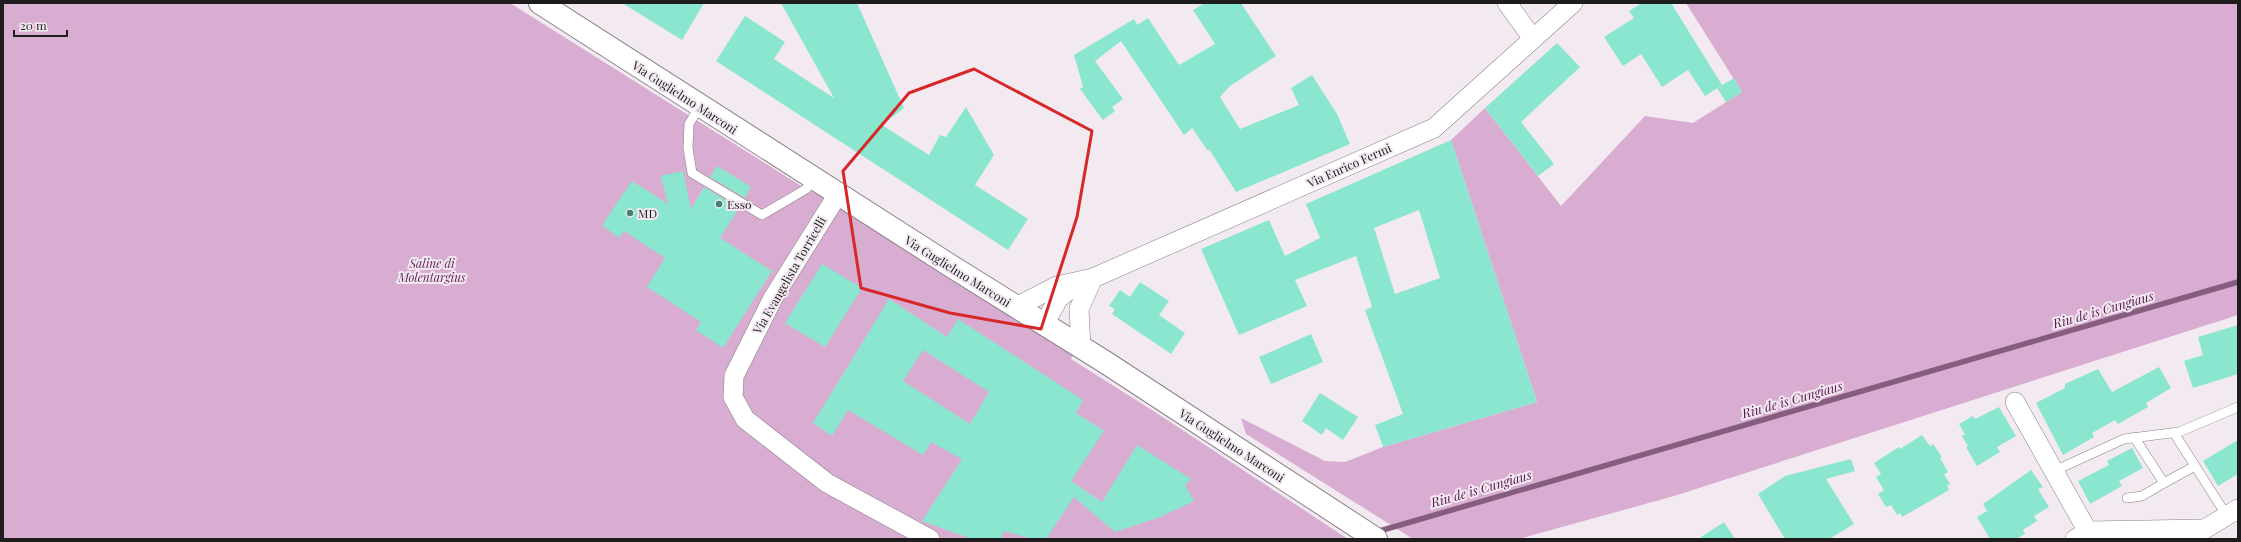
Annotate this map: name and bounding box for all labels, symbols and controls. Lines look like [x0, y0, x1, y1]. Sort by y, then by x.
scale bar [14, 12, 67, 38]
text: 20 m [20, 17, 47, 33]
street label: Via Guglielmo Marconi [628, 56, 741, 137]
street label: Via Enrico Fermi [1304, 139, 1394, 191]
place label: Esso [727, 196, 752, 212]
marker: Esso [714, 199, 724, 209]
place label: MD [638, 205, 657, 221]
marker: MD [625, 208, 635, 218]
street label: Via Evangelista Torricelli [748, 213, 829, 337]
street label: Via Guglielmo Marconi [901, 231, 1015, 311]
park label: Saline di Molentargius [397, 255, 466, 285]
water label: Riu de is Cungiaus [2050, 287, 2155, 332]
water label: Riu de is Cungiaus [1739, 377, 1844, 422]
street label: Via Guglielmo Marconi [1175, 404, 1288, 485]
water label: Riu de is Cungiaus [1428, 466, 1533, 511]

